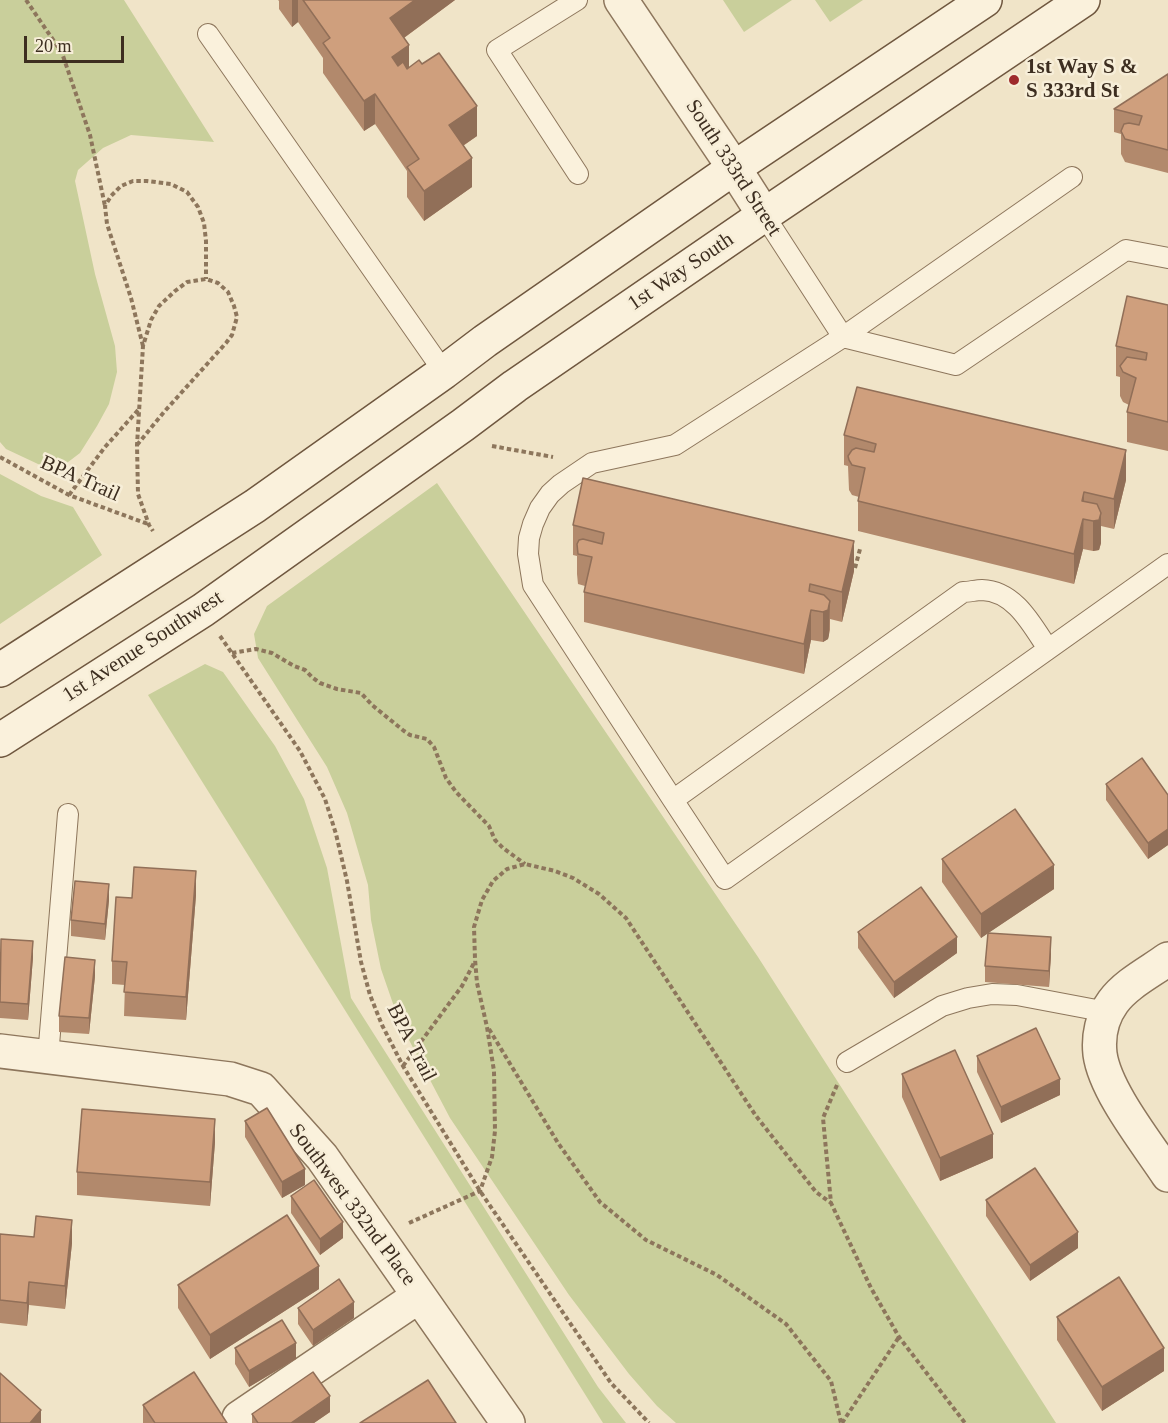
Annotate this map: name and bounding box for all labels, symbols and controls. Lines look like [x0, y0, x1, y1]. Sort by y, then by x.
scale bar [27, 24, 128, 62]
text: 20 m [35, 36, 72, 56]
place label: 1st Way S & S 333rd St [1026, 55, 1137, 105]
marker: 1st Way S & S 333rd St [1007, 73, 1021, 87]
street label: South 333rd Street [680, 95, 786, 241]
street label: 1st Way South [623, 227, 739, 317]
street label: BPA Trail [36, 450, 124, 508]
street label: 1st Avenue Southwest [58, 586, 228, 708]
street label: BPA Trail [381, 1000, 441, 1086]
street label: Southwest 332nd Place [283, 1119, 421, 1291]

